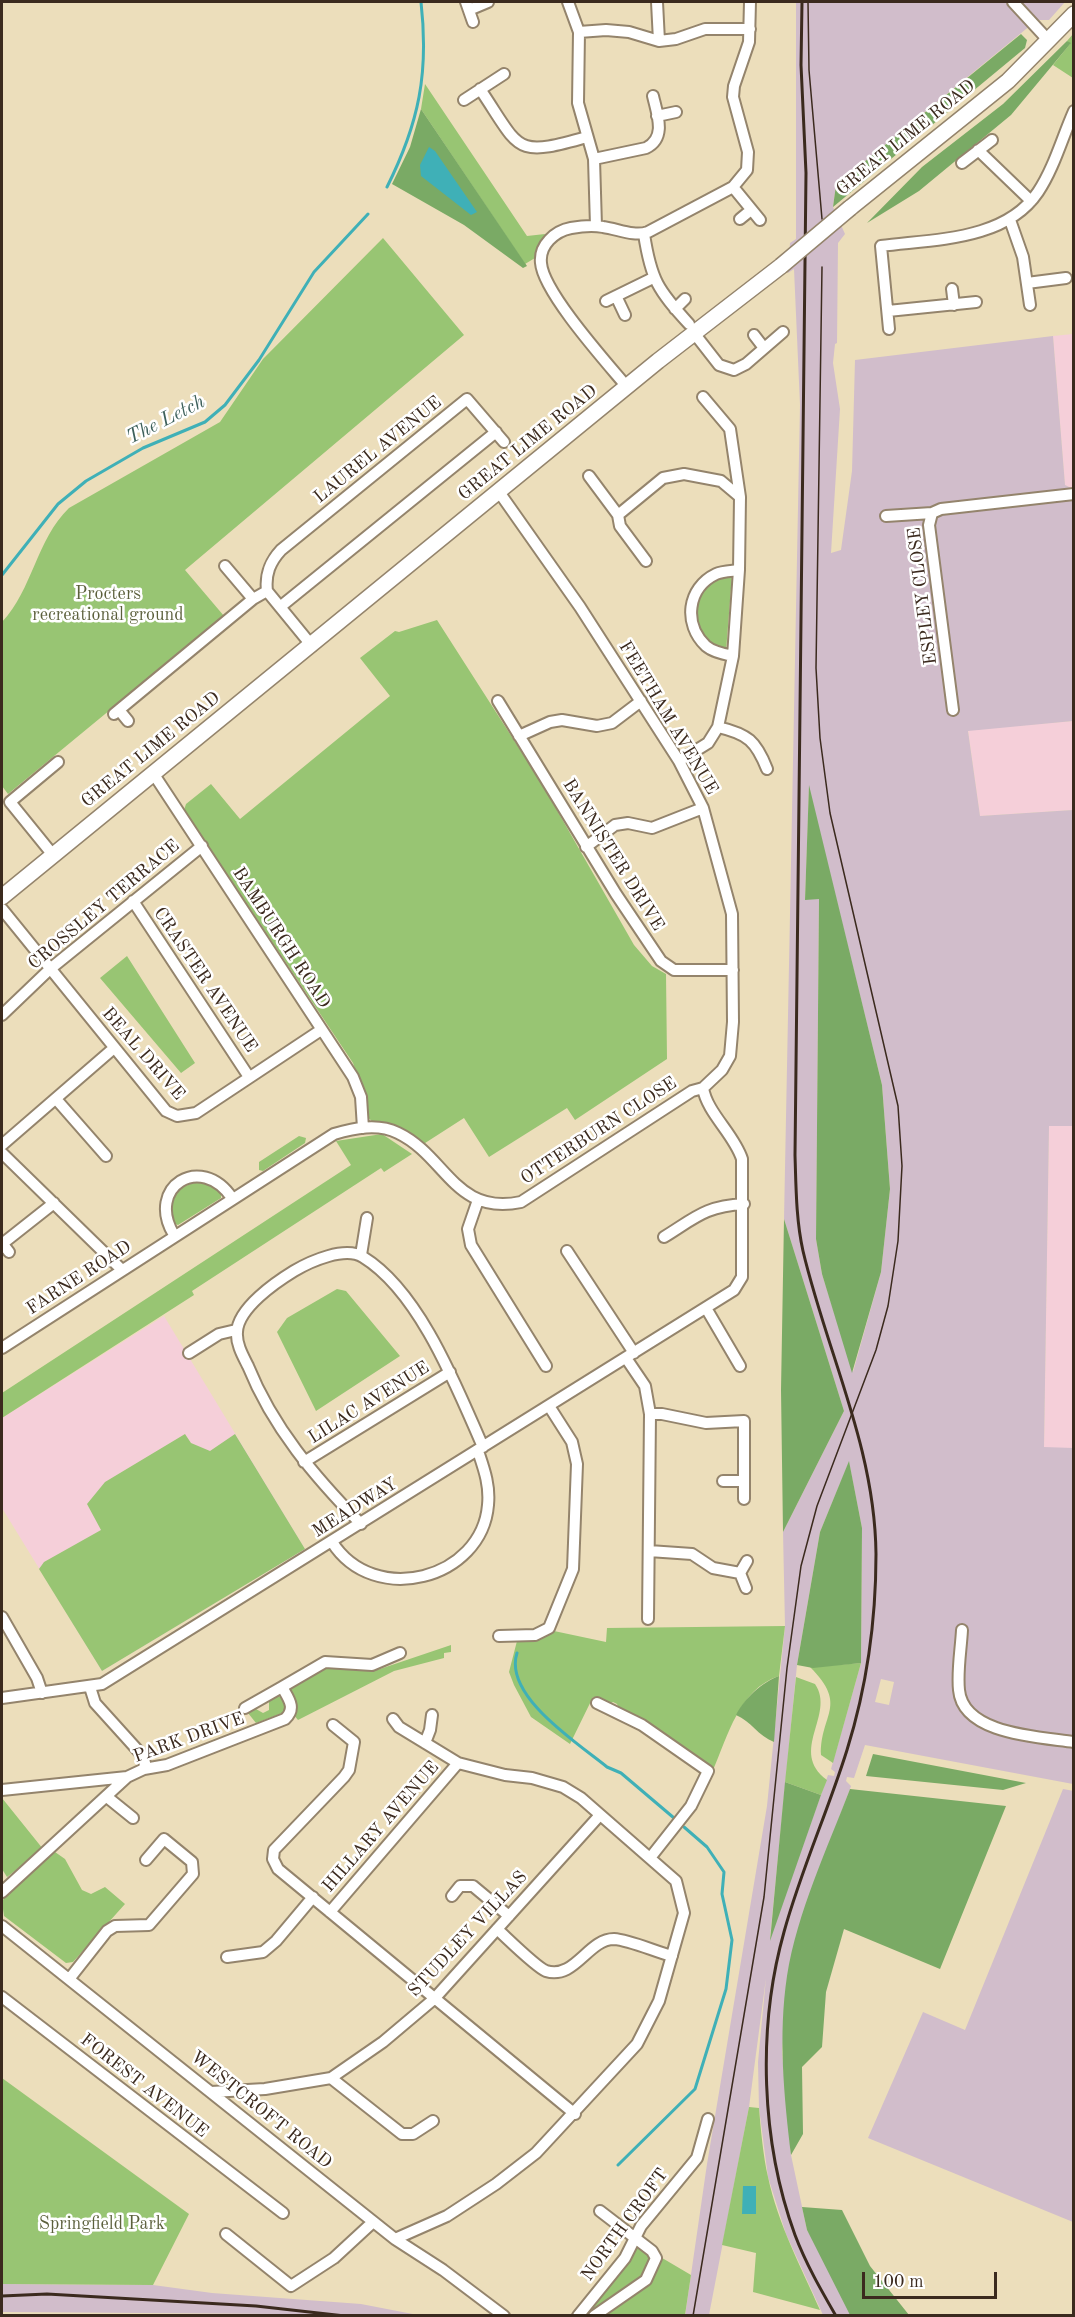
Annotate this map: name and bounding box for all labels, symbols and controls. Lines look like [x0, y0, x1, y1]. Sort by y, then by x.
street label: GREAT LIME ROAD [832, 75, 980, 201]
street label: GREAT LIME ROAD [454, 380, 602, 506]
water label: The Letch [123, 390, 209, 450]
street label: LAUREL AVENUE [310, 392, 446, 508]
street label: ESPLEY CLOSE [904, 526, 942, 666]
park label: Procters recreational ground [32, 583, 184, 626]
street label: FEETHAM AVENUE [614, 637, 722, 799]
street label: GREAT LIME ROAD [77, 687, 225, 813]
street label: BANNISTER DRIVE [557, 775, 669, 935]
street label: CROSSLEY TERRACE [24, 835, 184, 975]
street label: BAMBURGH ROAD [227, 863, 335, 1013]
street label: CRASTER AVENUE [148, 903, 262, 1057]
street label: BEAL DRIVE [97, 1003, 189, 1105]
street label: OTTERBURN CLOSE [517, 1072, 681, 1190]
street label: FARNE ROAD [22, 1236, 136, 1320]
street label: LILAC AVENUE [304, 1357, 434, 1449]
street label: MEADWAY [309, 1473, 401, 1543]
street label: PARK DRIVE [131, 1708, 247, 1768]
street label: HILLARY AVENUE [318, 1757, 444, 1897]
street label: STUDLEY VILLAS [404, 1866, 532, 2002]
street label: FOREST AVENUE [76, 2029, 212, 2143]
street label: WESTCROFT ROAD [186, 2046, 336, 2174]
street label: NORTH CROFT [577, 2164, 673, 2286]
park label: Springfield Park [39, 2213, 165, 2235]
scale bar [865, 2260, 1000, 2298]
text: 100 m [873, 2273, 924, 2291]

